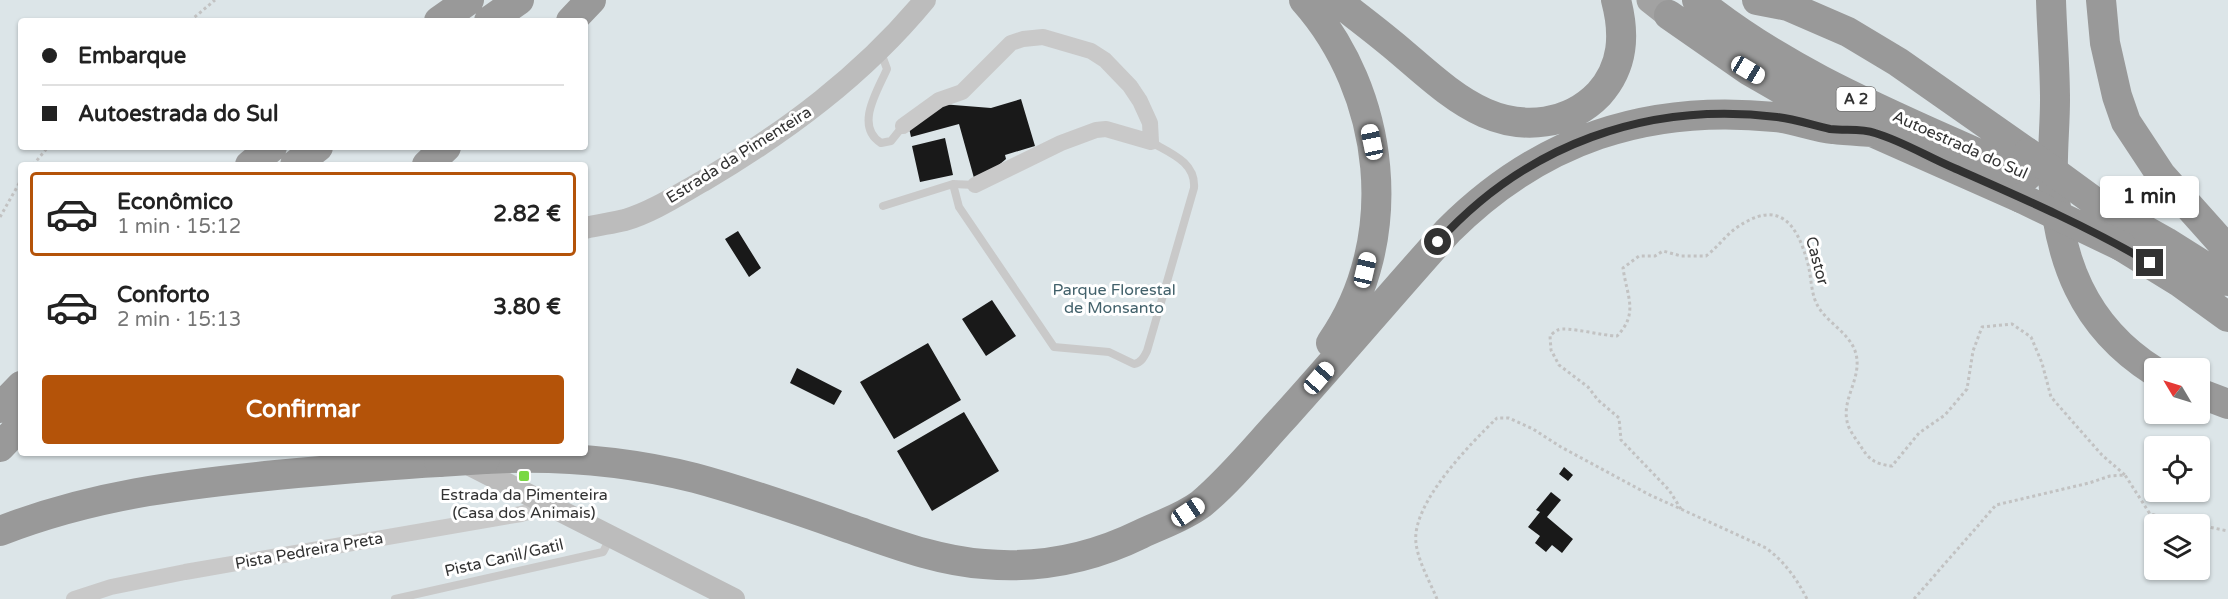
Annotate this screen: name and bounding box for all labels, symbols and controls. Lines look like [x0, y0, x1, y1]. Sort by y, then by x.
text: Embarque [78, 43, 186, 69]
car [1728, 53, 1768, 87]
road number: A 2 [1836, 87, 1876, 111]
text: Autoestrada do Sul [78, 101, 278, 127]
street label: Estrada da Pimenteira [663, 102, 815, 208]
street label: Autoestrada do Sul [1889, 106, 2031, 184]
car [1359, 123, 1385, 161]
callout: 1 min [2100, 176, 2200, 218]
text: 1 min [2123, 185, 2176, 209]
icon: car [45, 187, 99, 241]
text: Econômico [117, 189, 233, 215]
text: 2.82 € [493, 201, 561, 227]
text: 1 min · 15:12 [117, 215, 241, 239]
route start [1424, 228, 1451, 255]
street label: Castor [1801, 234, 1833, 288]
route end [2136, 249, 2163, 276]
car [1352, 250, 1378, 290]
icon: car [45, 280, 99, 334]
park label: Parque Florestal de Monsanto [1052, 280, 1176, 318]
text: Conforto [117, 282, 210, 308]
text: 3.80 € [493, 294, 561, 320]
text: 2 min · 15:13 [117, 308, 241, 332]
north arrow [2144, 358, 2210, 424]
map controls [2144, 358, 2210, 580]
car [1300, 359, 1338, 397]
button: Confirmar [42, 375, 564, 444]
button: locate [2144, 436, 2210, 502]
marker: Estrada da Pimenteira (Casa dos Animais) [517, 469, 531, 483]
place label: Estrada da Pimenteira (Casa dos Animais) [440, 485, 608, 523]
car [1168, 494, 1208, 530]
button: layers [2144, 514, 2210, 580]
street label: Pista Pedreira Preta [233, 528, 385, 574]
street label: Pista Canil/Gatil [443, 535, 565, 581]

